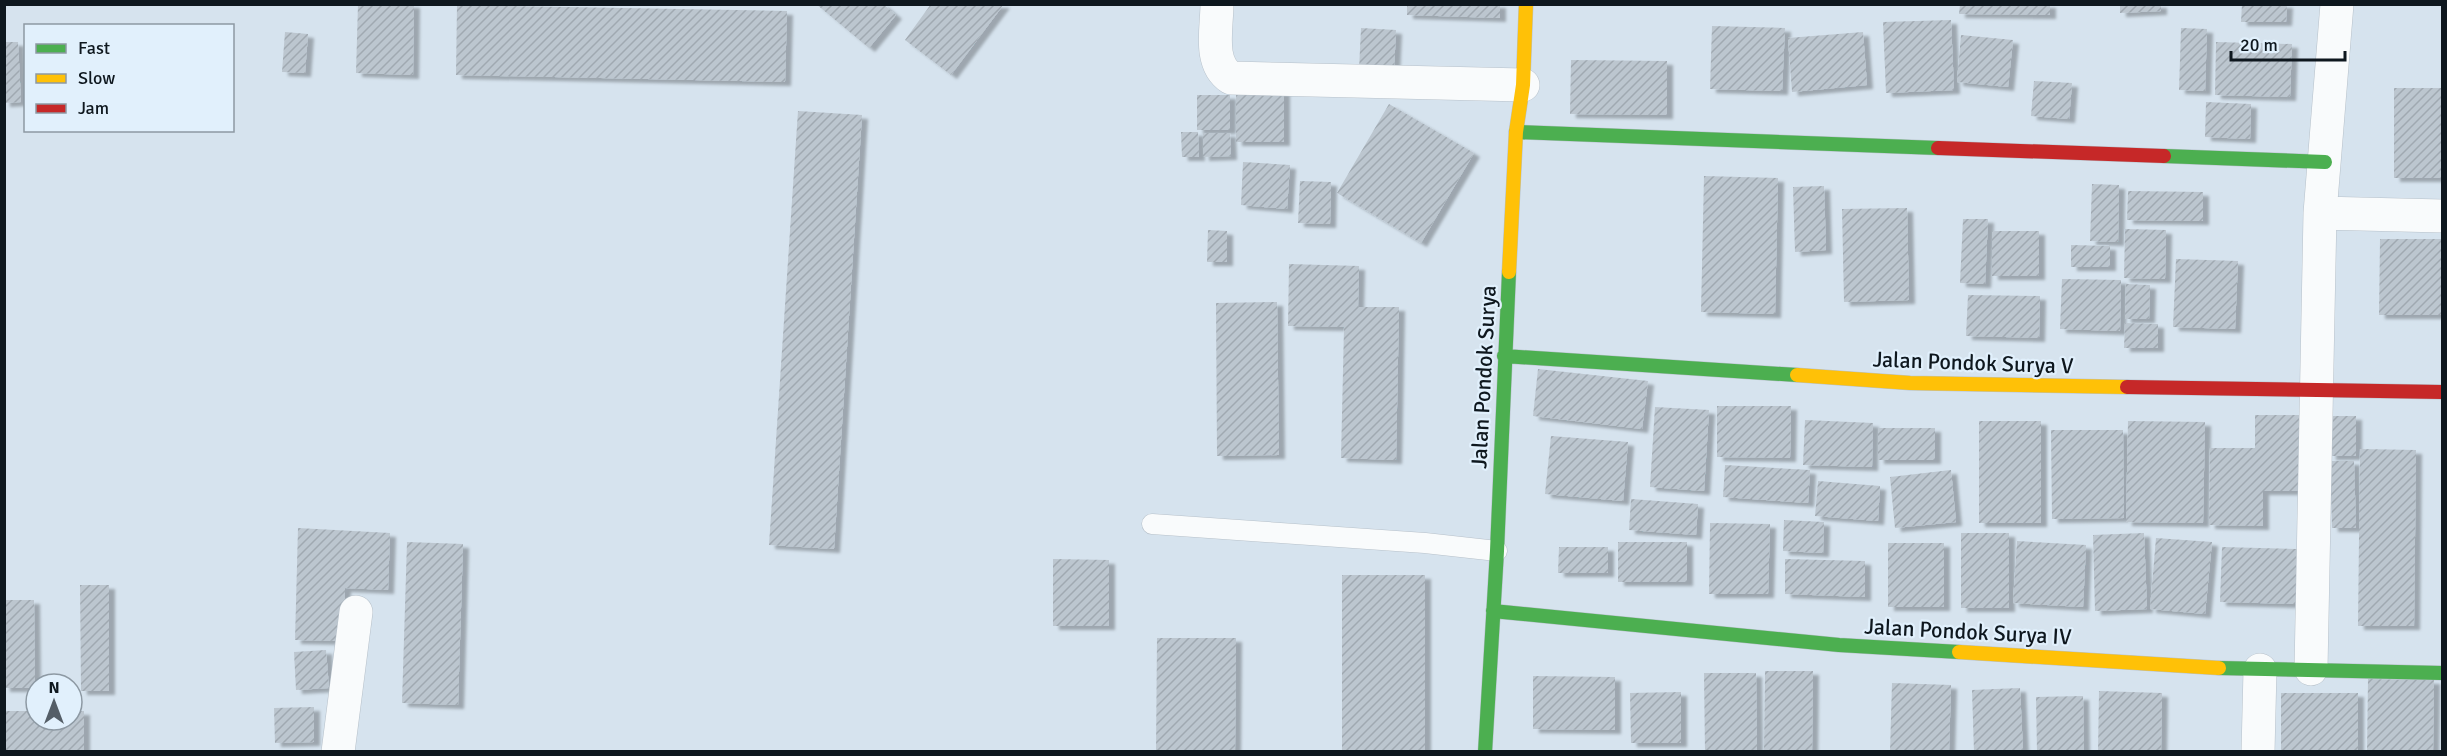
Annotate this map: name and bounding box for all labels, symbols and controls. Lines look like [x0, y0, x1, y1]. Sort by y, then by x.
legend [24, 24, 234, 132]
scale bar [2231, 24, 2345, 62]
text: 20 m [2240, 34, 2278, 56]
text: Fast [78, 37, 110, 59]
text: Slow [78, 67, 115, 89]
text: Jam [78, 97, 109, 119]
street label: Jalan Pondok Surya [1465, 285, 1502, 469]
street label: Jalan Pondok Surya V [1872, 346, 2074, 380]
street label: Jalan Pondok Surya IV [1864, 613, 2073, 650]
north arrow [24, 672, 84, 732]
text: N [48, 678, 60, 698]

